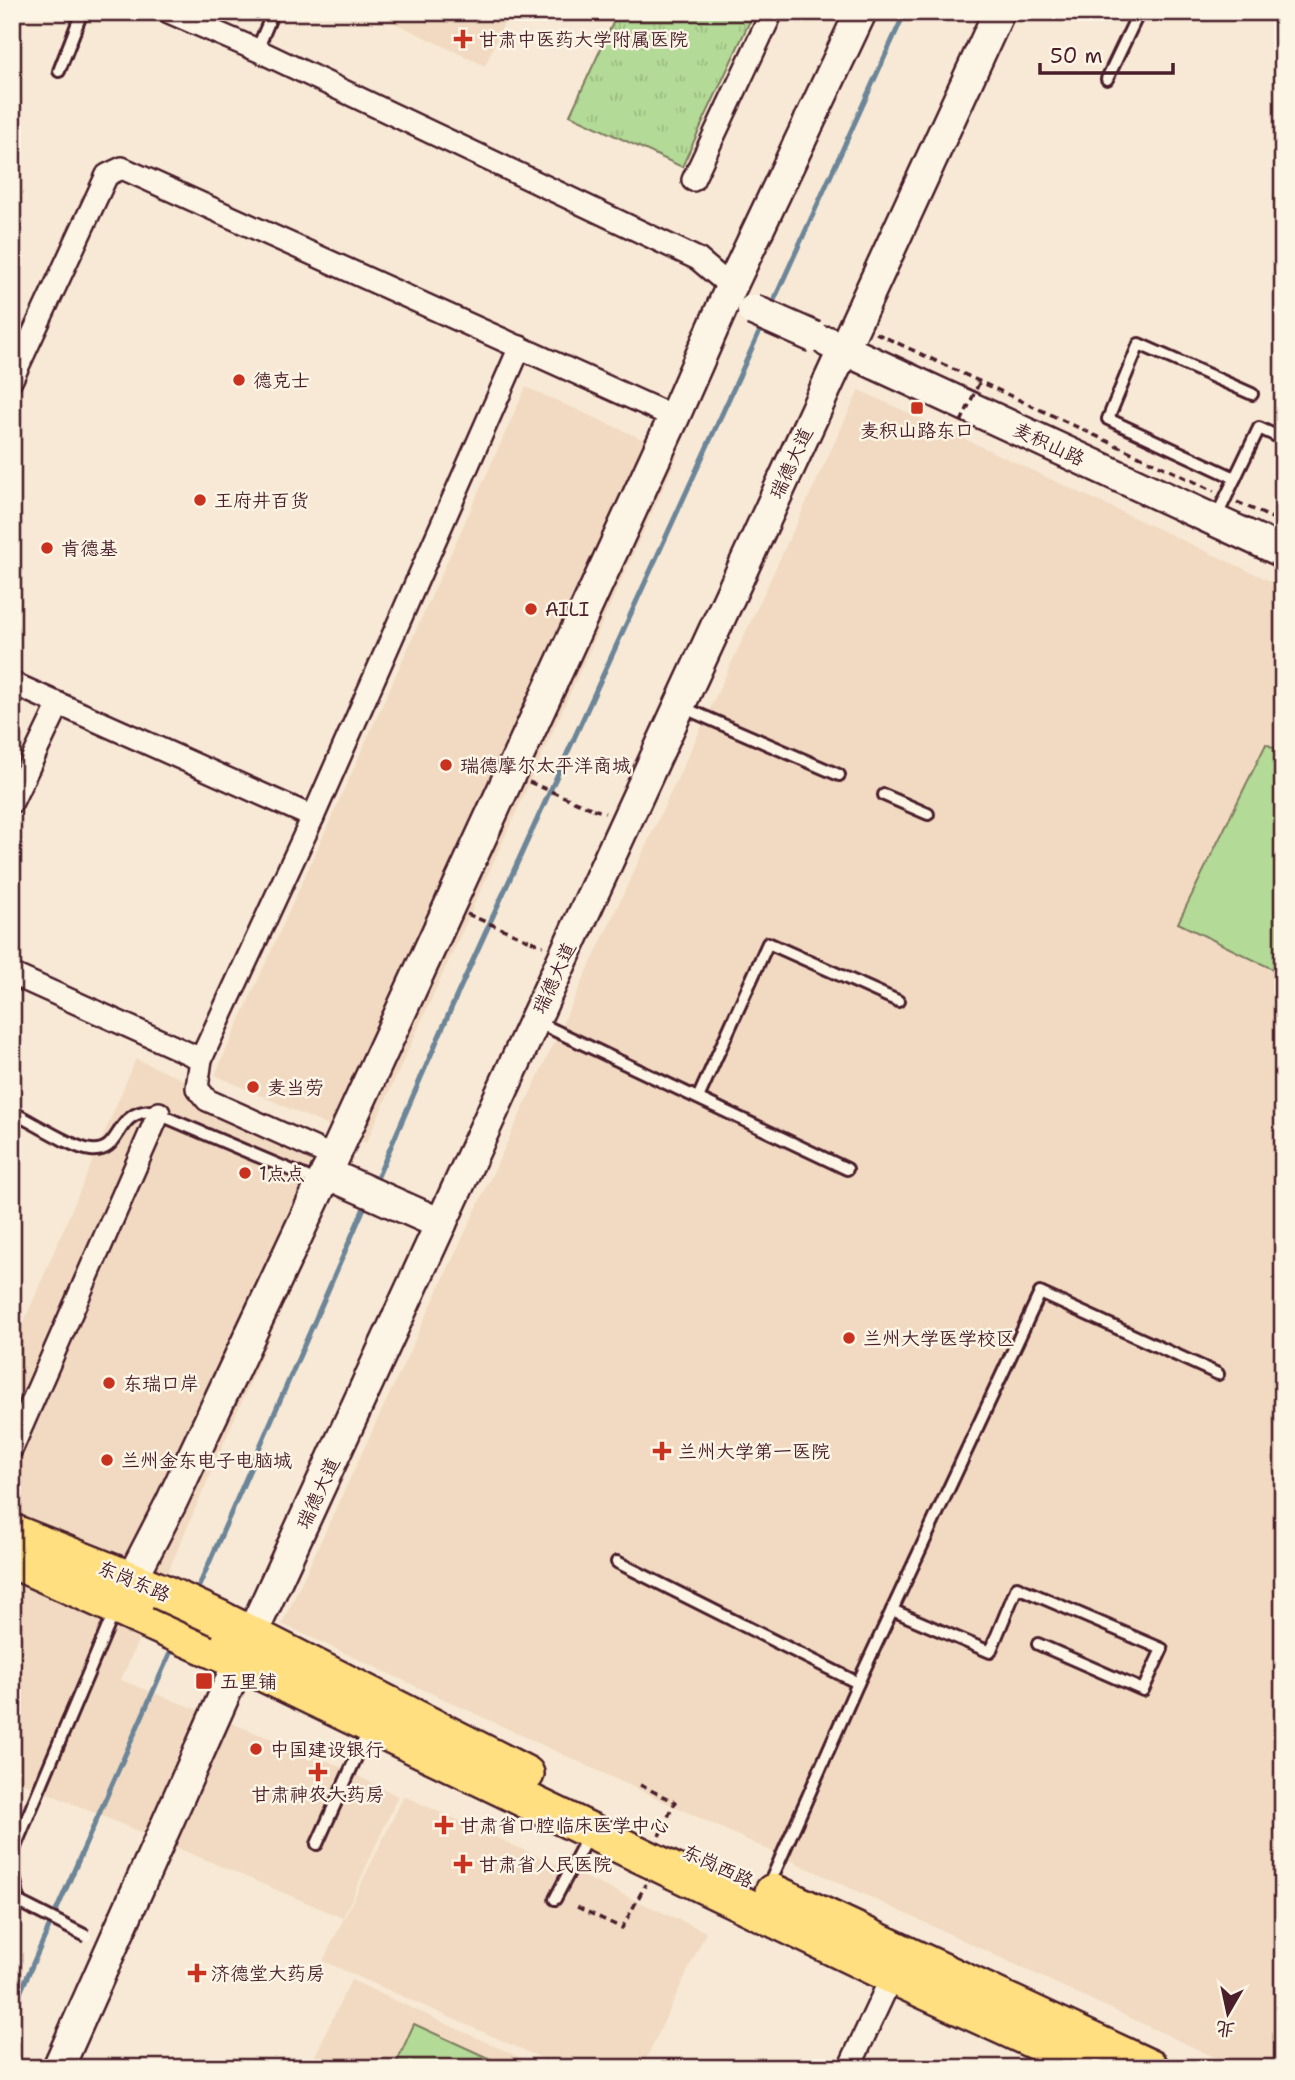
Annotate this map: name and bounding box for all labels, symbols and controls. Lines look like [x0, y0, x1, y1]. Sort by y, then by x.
place label: 甘肃中医药大学附属医院 [479, 27, 688, 52]
marker: 甘肃中医药大学附属医院 [453, 29, 473, 49]
scale bar [1040, 32, 1172, 76]
text: 50 m [1050, 42, 1103, 70]
place label: 德克士 [253, 368, 310, 393]
marker: 德克士 [231, 372, 247, 388]
marker: 麦积山路东口 [909, 400, 925, 416]
street label: 麦积山路 [1009, 417, 1089, 471]
place label: 麦积山路东口 [860, 418, 974, 443]
street label: 瑞德大道 [764, 423, 818, 503]
place label: 王府井百货 [214, 488, 309, 513]
marker: 王府井百货 [192, 492, 208, 508]
place label: 肯德基 [61, 536, 118, 561]
marker: 肯德基 [39, 540, 55, 556]
place label: AILI [545, 597, 589, 622]
marker: AILI [523, 601, 539, 617]
place label: 瑞德摩尔太平洋商城 [460, 753, 631, 778]
marker: 瑞德摩尔太平洋商城 [438, 757, 454, 773]
street label: 瑞德大道 [527, 938, 581, 1018]
place label: 麦当劳 [267, 1075, 324, 1100]
marker: 麦当劳 [245, 1079, 261, 1095]
place label: 1点点 [259, 1161, 305, 1186]
marker: 1点点 [237, 1165, 253, 1181]
place label: 兰州大学医学校区 [863, 1326, 1015, 1351]
marker: 兰州大学医学校区 [841, 1330, 857, 1346]
place label: 东瑞口岸 [123, 1371, 199, 1396]
marker: 东瑞口岸 [101, 1375, 117, 1391]
place label: 兰州大学第一医院 [678, 1439, 830, 1464]
marker: 兰州大学第一医院 [652, 1441, 672, 1461]
place label: 兰州金东电子电脑城 [121, 1448, 292, 1473]
marker: 兰州金东电子电脑城 [99, 1452, 115, 1468]
street label: 瑞德大道 [291, 1453, 345, 1533]
street label: 东岗东路 [94, 1555, 174, 1607]
place label: 五里铺 [220, 1669, 277, 1694]
marker: 五里铺 [194, 1671, 214, 1691]
place label: 中国建设银行 [270, 1737, 384, 1762]
marker: 中国建设银行 [248, 1741, 264, 1757]
marker: 甘肃神农大药房 [310, 1764, 326, 1780]
place label: 甘肃神农大药房 [251, 1782, 385, 1807]
place label: 甘肃省口腔临床医学中心 [460, 1813, 669, 1838]
marker: 甘肃省口腔临床医学中心 [434, 1815, 454, 1835]
street label: 东岗西路 [678, 1839, 758, 1893]
place label: 甘肃省人民医院 [479, 1852, 612, 1877]
marker: 甘肃省人民医院 [453, 1854, 473, 1874]
place label: 济德堂大药房 [211, 1961, 325, 1986]
marker: 济德堂大药房 [189, 1965, 205, 1981]
north arrow [1194, 1979, 1264, 2048]
text: 北 [1214, 2015, 1237, 2043]

